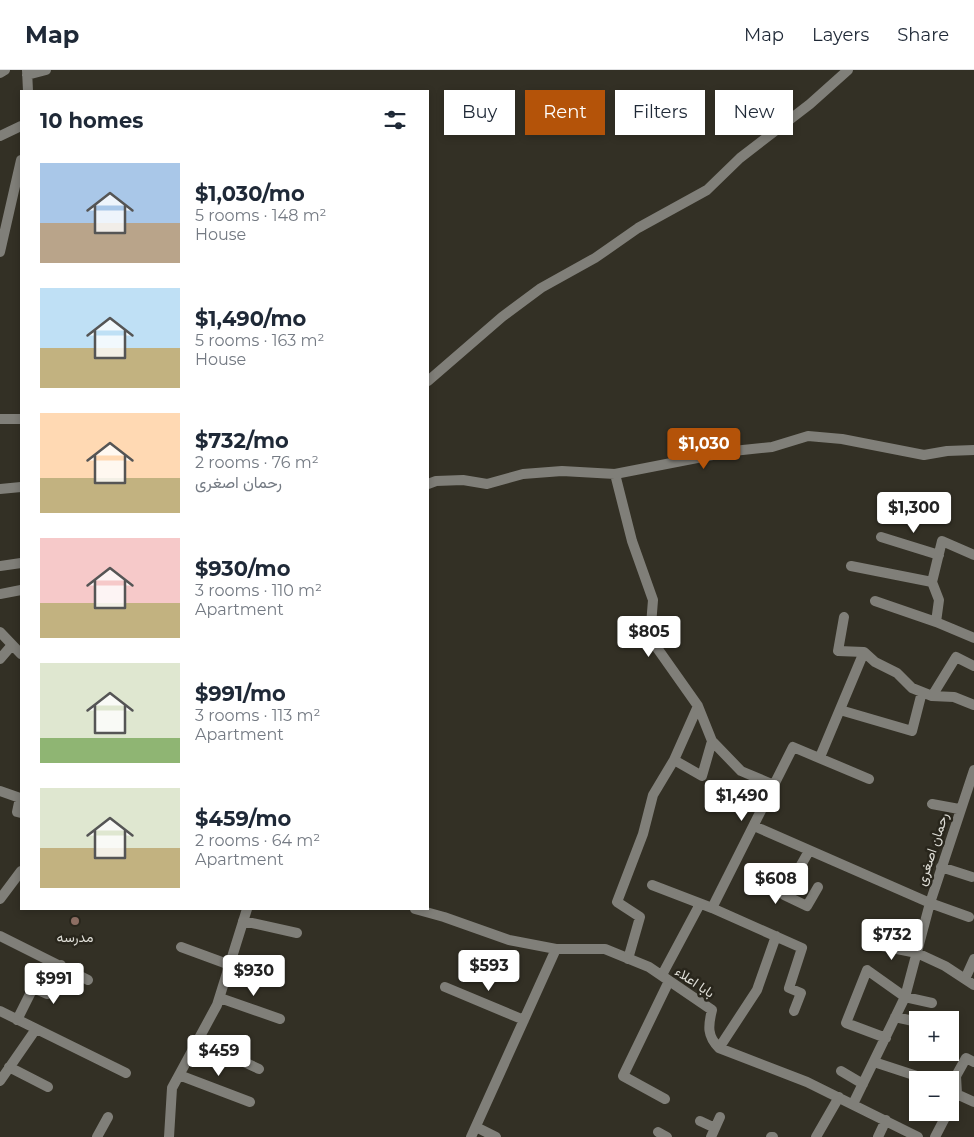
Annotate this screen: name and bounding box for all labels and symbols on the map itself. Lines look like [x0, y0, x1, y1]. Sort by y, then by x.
pin: $1,030 [663, 428, 745, 470]
pin: $1,300 [873, 492, 955, 534]
pin: $805 [619, 616, 679, 658]
pin: $1,490 [701, 780, 783, 822]
street label: رحمان اصغری [912, 810, 952, 888]
pin: $608 [746, 862, 806, 905]
marker: مدرسه [69, 915, 81, 927]
pin: $732 [862, 918, 922, 961]
place label: مدرسه [57, 928, 93, 946]
pin: $593 [459, 950, 519, 992]
pin: $930 [224, 954, 284, 997]
pin: $991 [24, 962, 84, 1005]
street label: بابا اعلاء [672, 962, 718, 1002]
pin: $459 [189, 1034, 249, 1077]

